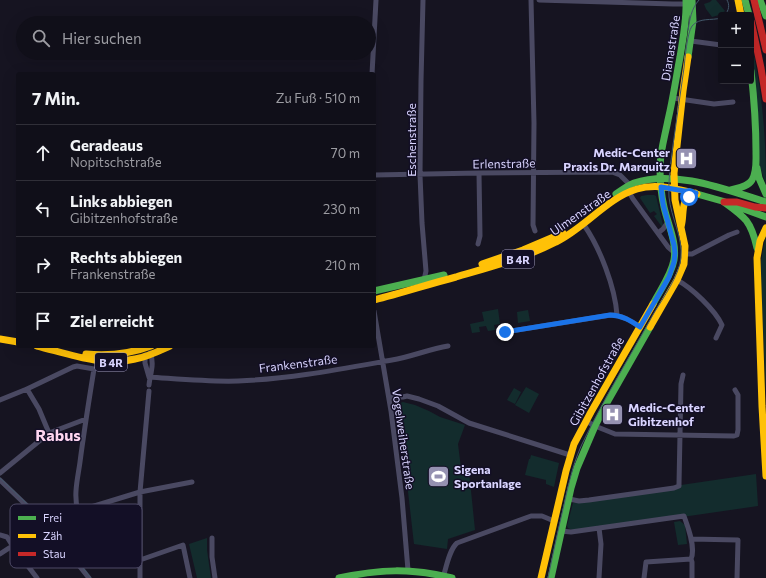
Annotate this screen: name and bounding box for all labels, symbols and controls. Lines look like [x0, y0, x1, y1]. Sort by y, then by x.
map controls [718, 12, 754, 84]
button: + [718, 12, 754, 48]
street label: Dianastraße [658, 14, 682, 82]
search box [16, 16, 376, 60]
icon: search [30, 27, 52, 49]
text: Hier suchen [62, 29, 142, 47]
button: − [718, 48, 754, 84]
text: 7 Min. [32, 88, 80, 109]
text: Zu Fuß · 510 m [276, 90, 360, 106]
street label: Eschenstraße [404, 103, 418, 177]
text: Geradeaus [70, 136, 143, 154]
icon: ahead [32, 142, 54, 164]
text: 70 m [331, 145, 360, 161]
place label: Medic-Center Praxis Dr. Marquitz [563, 145, 670, 173]
hospital icon: Medic-Center Praxis Dr. Marquitz [673, 146, 699, 172]
text: Nopitschstraße [70, 154, 162, 170]
street label: Erlenstraße [472, 155, 536, 171]
street label: Ulmenstraße [547, 186, 613, 238]
route start [680, 188, 698, 206]
text: Links abbiegen [70, 192, 172, 210]
icon: left [32, 198, 54, 220]
text: 230 m [323, 201, 360, 217]
text: Gibitzenhofstraße [70, 210, 178, 226]
text: Rechts abbiegen [70, 248, 182, 266]
road number: B 4R [502, 250, 534, 268]
icon: right [32, 254, 54, 276]
text: 210 m [325, 257, 360, 273]
text: Frankenstraße [70, 266, 155, 282]
icon: arrive [32, 310, 54, 332]
text: Ziel erreicht [70, 312, 154, 330]
route end [496, 323, 514, 341]
street label: Gibitzenhofstraße [566, 334, 626, 428]
street label: Frankenstraße [258, 351, 338, 375]
road number: B 4R [95, 353, 127, 371]
street label: Vogelweiherstraße [390, 388, 418, 490]
place label: Medic-Center Gibitzenhof [628, 400, 705, 428]
hospital icon: Medic-Center Gibitzenhof [599, 401, 625, 427]
district label: Rabus [35, 425, 81, 444]
place label: Sigena Sportanlage [454, 462, 521, 490]
sports icon: Sigena Sportanlage [425, 463, 451, 489]
legend [10, 504, 142, 568]
text: Frei [43, 511, 62, 524]
text: Zäh [43, 529, 62, 542]
text: Stau [43, 547, 66, 560]

